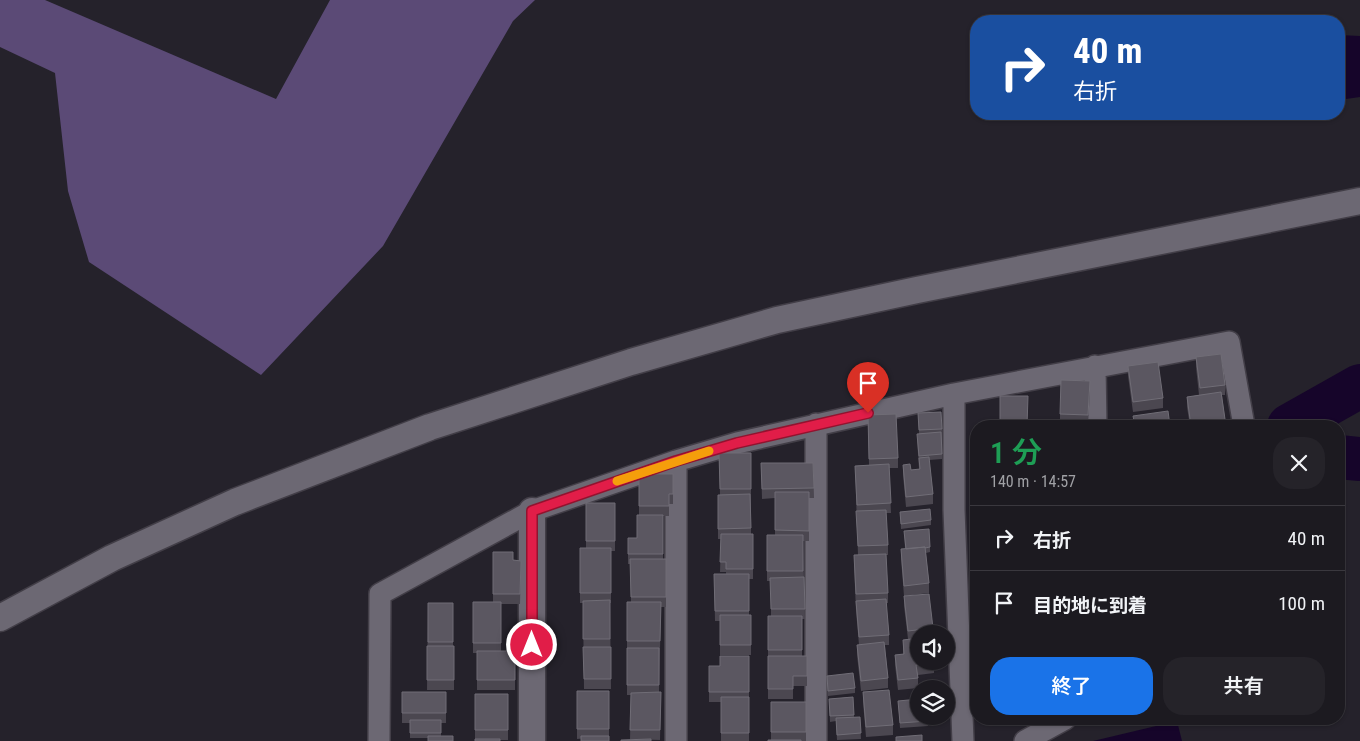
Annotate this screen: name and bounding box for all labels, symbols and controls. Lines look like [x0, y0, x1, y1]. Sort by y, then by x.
text: 40 m [1073, 31, 1142, 72]
icon: right [990, 35, 1055, 100]
text: 右折 [1073, 79, 1117, 104]
pin [847, 362, 889, 413]
icon: arrive [854, 369, 882, 397]
text: 1 分 [990, 435, 1042, 470]
button: close [1273, 437, 1325, 489]
text: 140 m · 14:57 [990, 472, 1076, 491]
icon: right [990, 524, 1018, 552]
text: 40 m [1288, 527, 1325, 550]
text: 右折 [1033, 529, 1071, 552]
icon: arrive [990, 589, 1018, 617]
text: 100 m [1278, 592, 1325, 615]
text: 目的地に到着 [1033, 594, 1147, 617]
position arrow [505, 618, 557, 670]
map controls [910, 625, 955, 725]
button: sound [910, 625, 955, 670]
button: 終了 [990, 657, 1153, 715]
button: 共有 [1163, 657, 1325, 715]
button: layers [910, 680, 955, 725]

